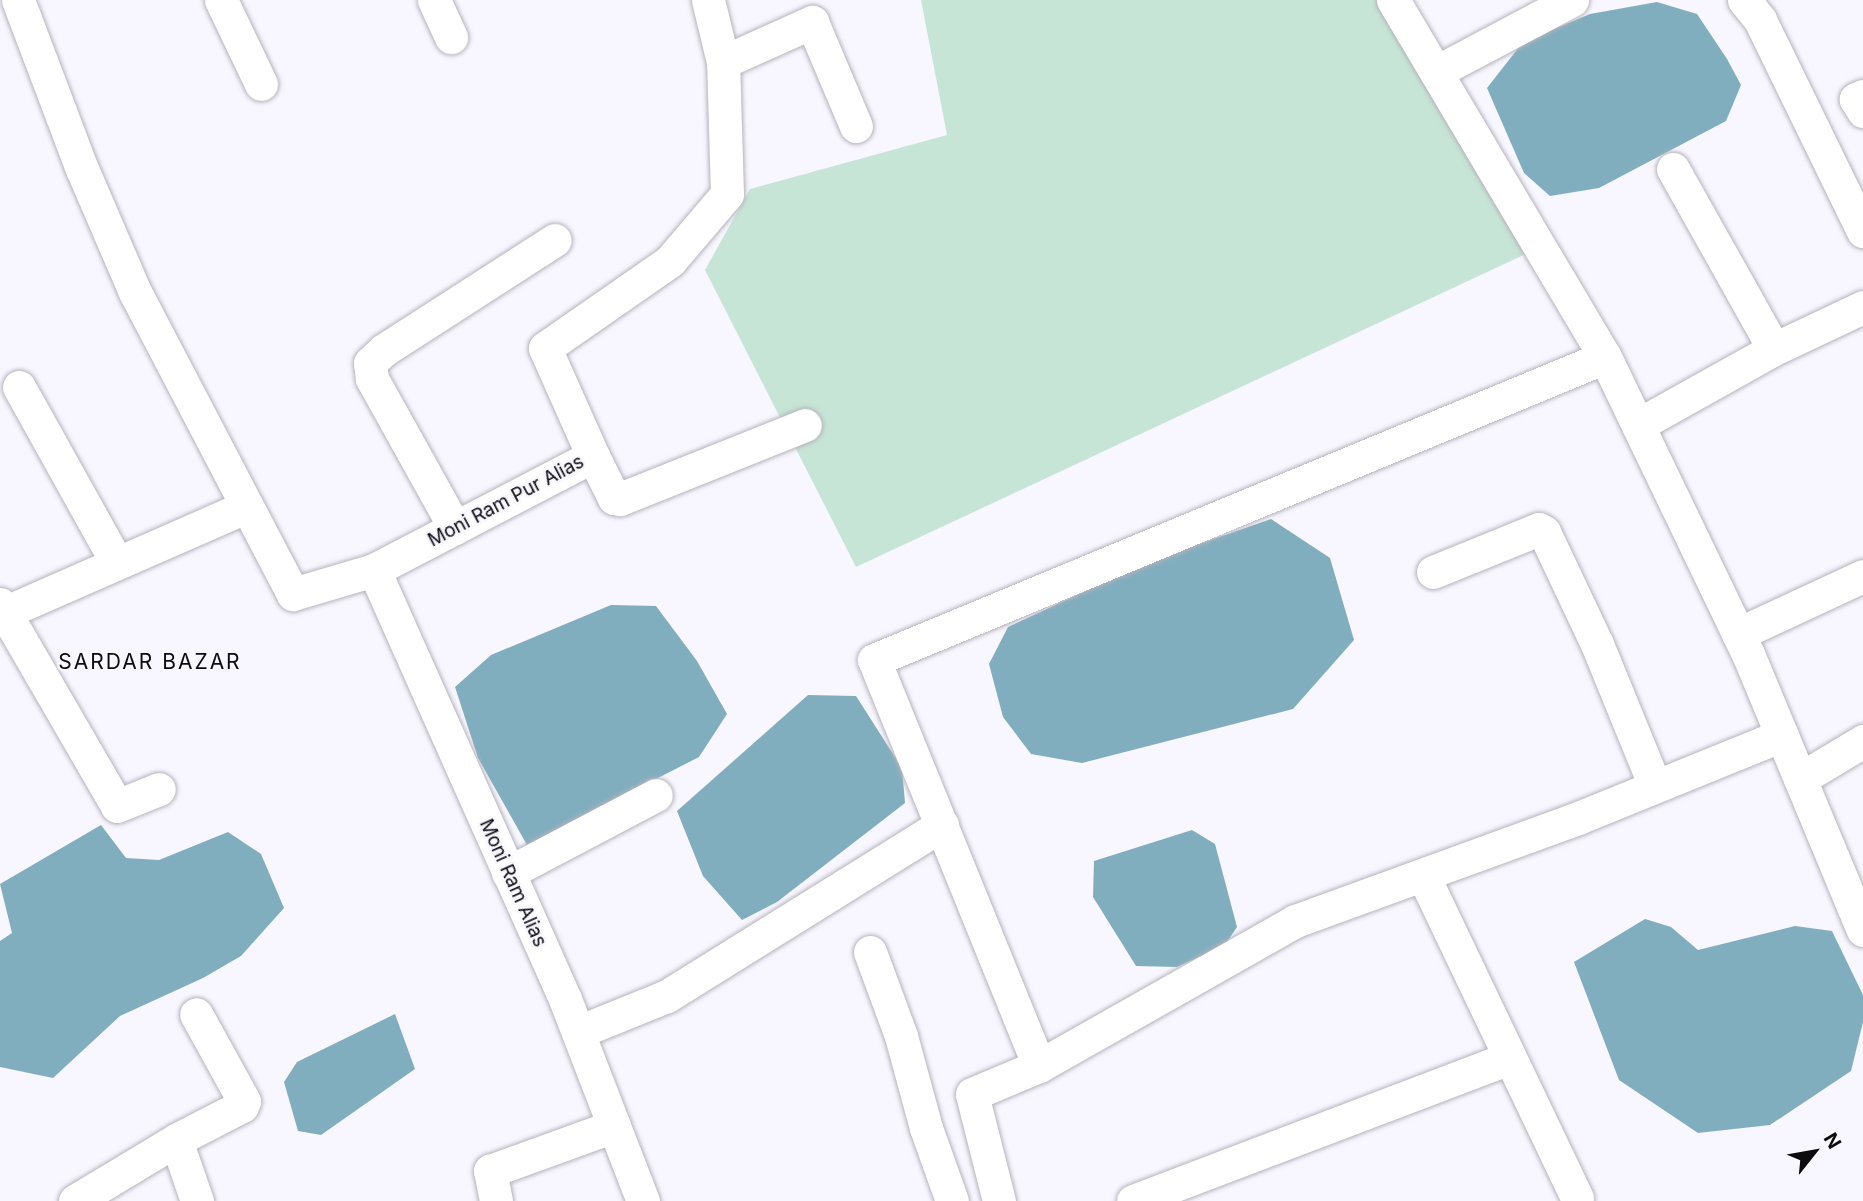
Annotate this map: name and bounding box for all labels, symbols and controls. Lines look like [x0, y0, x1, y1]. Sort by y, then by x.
street label: Moni Ram Pur Alias [424, 450, 588, 552]
district label: SARDAR BAZAR [60, 649, 240, 675]
street label: Moni Ram Alias [475, 816, 551, 950]
north arrow [1779, 1117, 1849, 1187]
text: N [1819, 1129, 1846, 1153]

